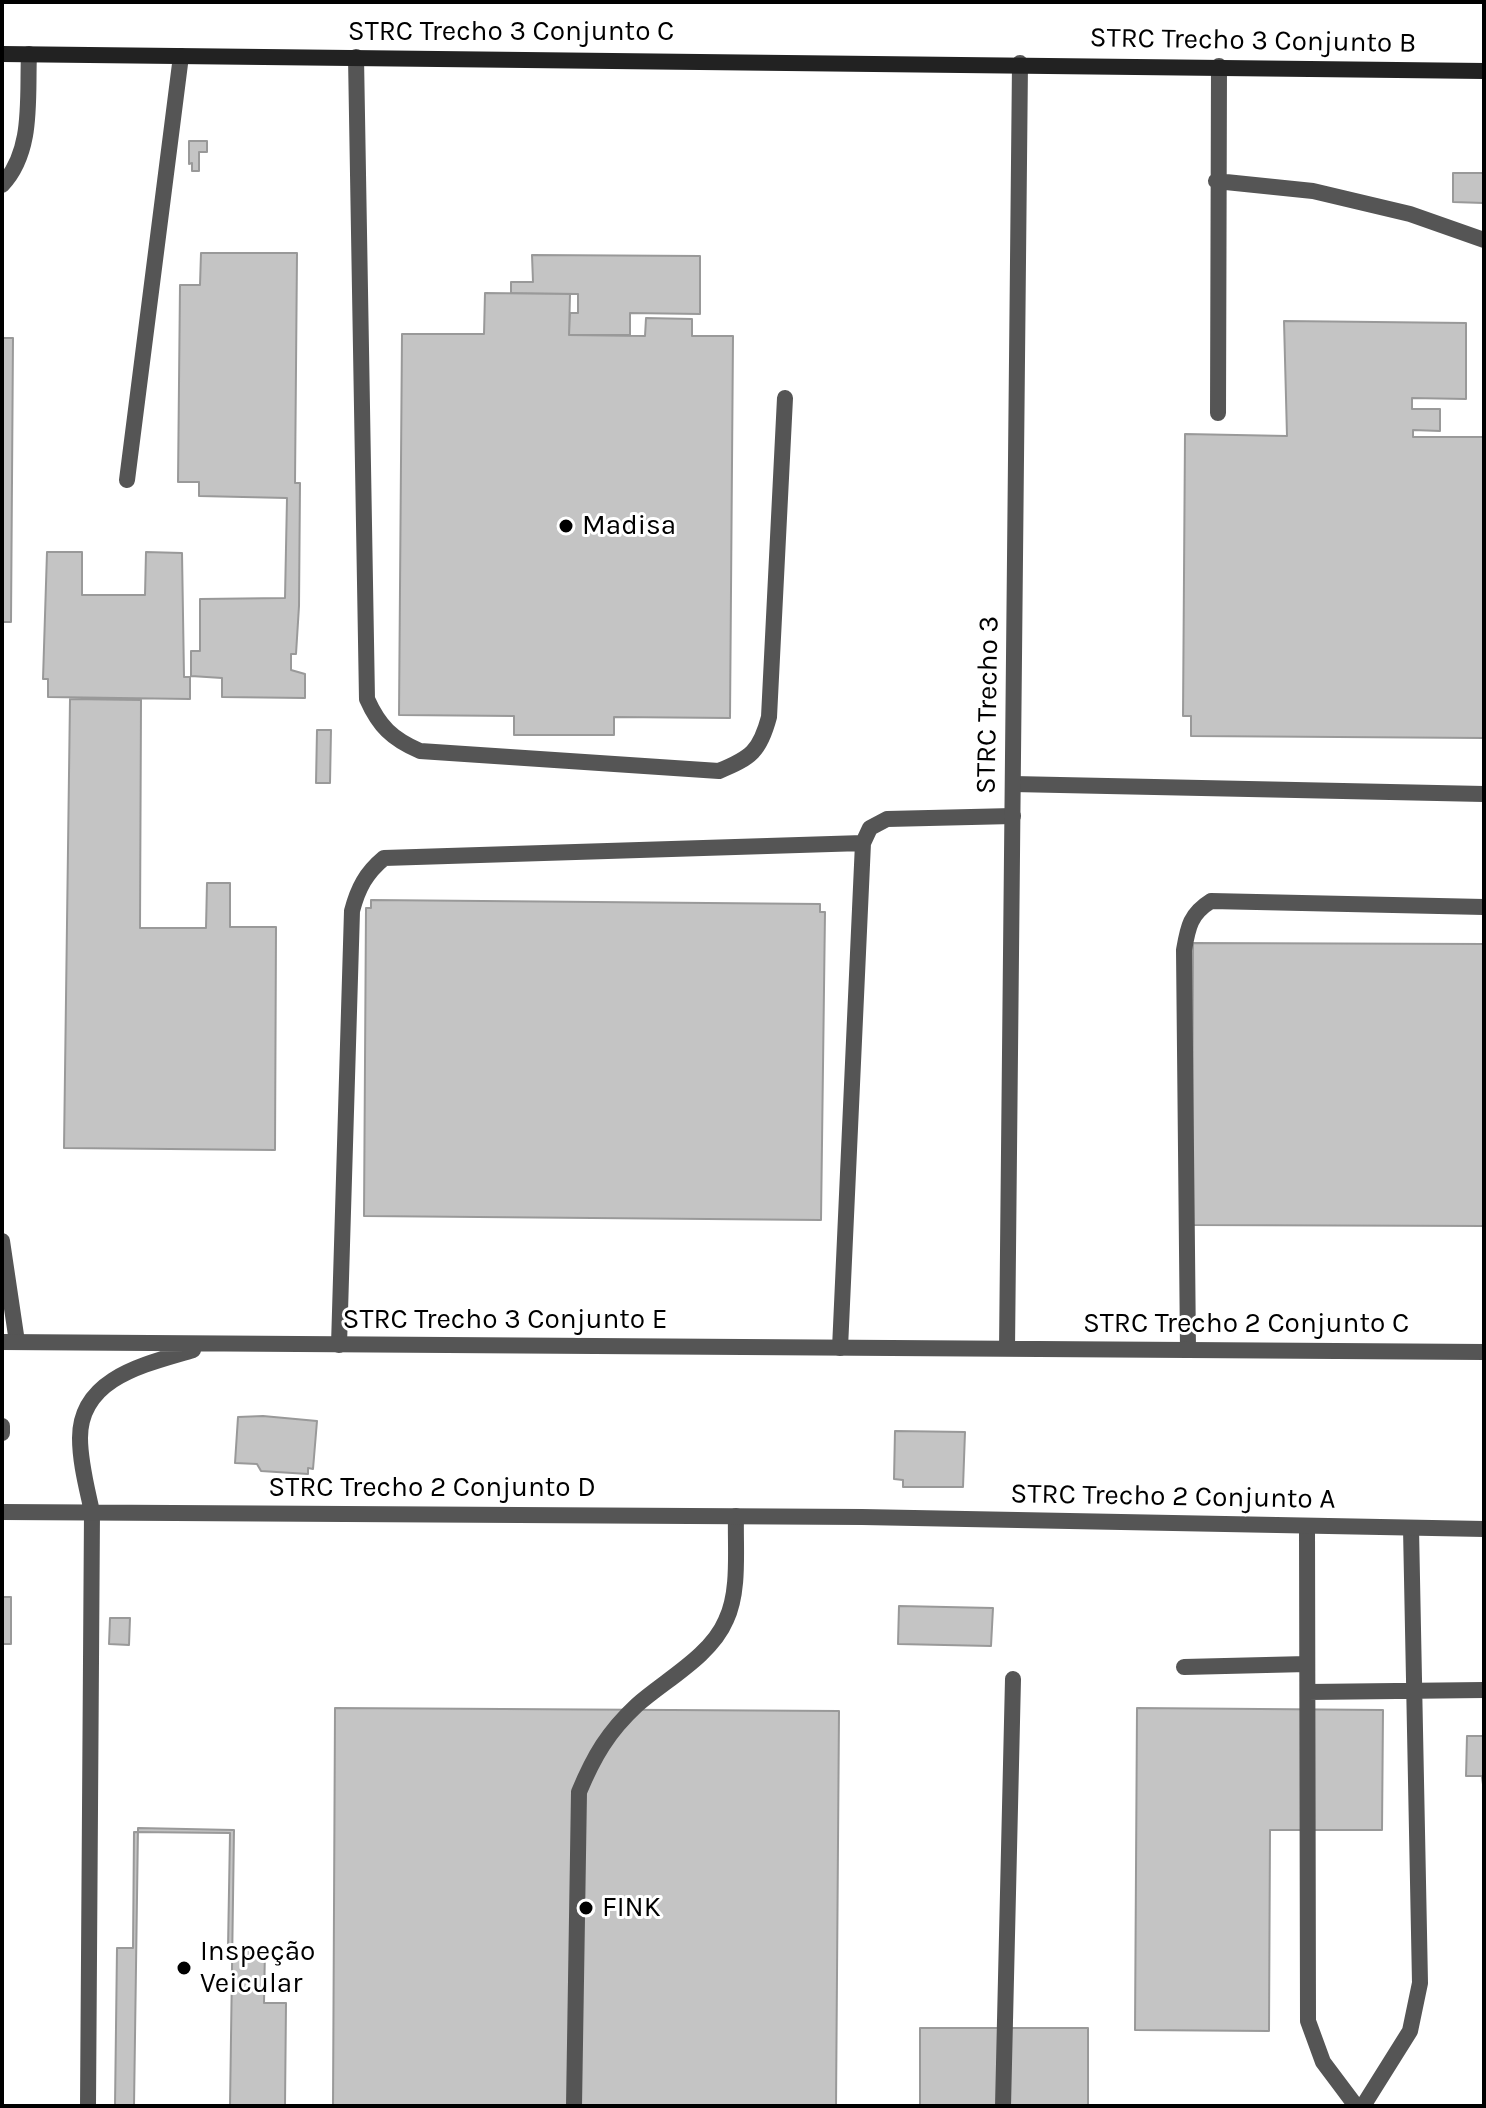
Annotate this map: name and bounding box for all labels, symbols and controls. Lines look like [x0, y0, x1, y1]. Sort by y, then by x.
street label: STRC Trecho 3 Conjunto C [348, 15, 674, 49]
street label: STRC Trecho 3 Conjunto B [1089, 21, 1417, 61]
place label: Madisa [582, 509, 676, 543]
marker: Madisa [557, 517, 575, 535]
street label: STRC Trecho 3 [970, 616, 1006, 794]
street label: STRC Trecho 3 Conjunto E [342, 1303, 668, 1337]
street label: STRC Trecho 2 Conjunto C [1083, 1307, 1409, 1341]
street label: STRC Trecho 2 Conjunto D [268, 1471, 596, 1505]
street label: STRC Trecho 2 Conjunto A [1010, 1477, 1336, 1517]
place label: FINK [602, 1891, 661, 1925]
marker: FINK [577, 1899, 595, 1917]
place label: Inspeção Veicular [200, 1935, 315, 2001]
marker: Inspeção Veicular [175, 1959, 193, 1977]

